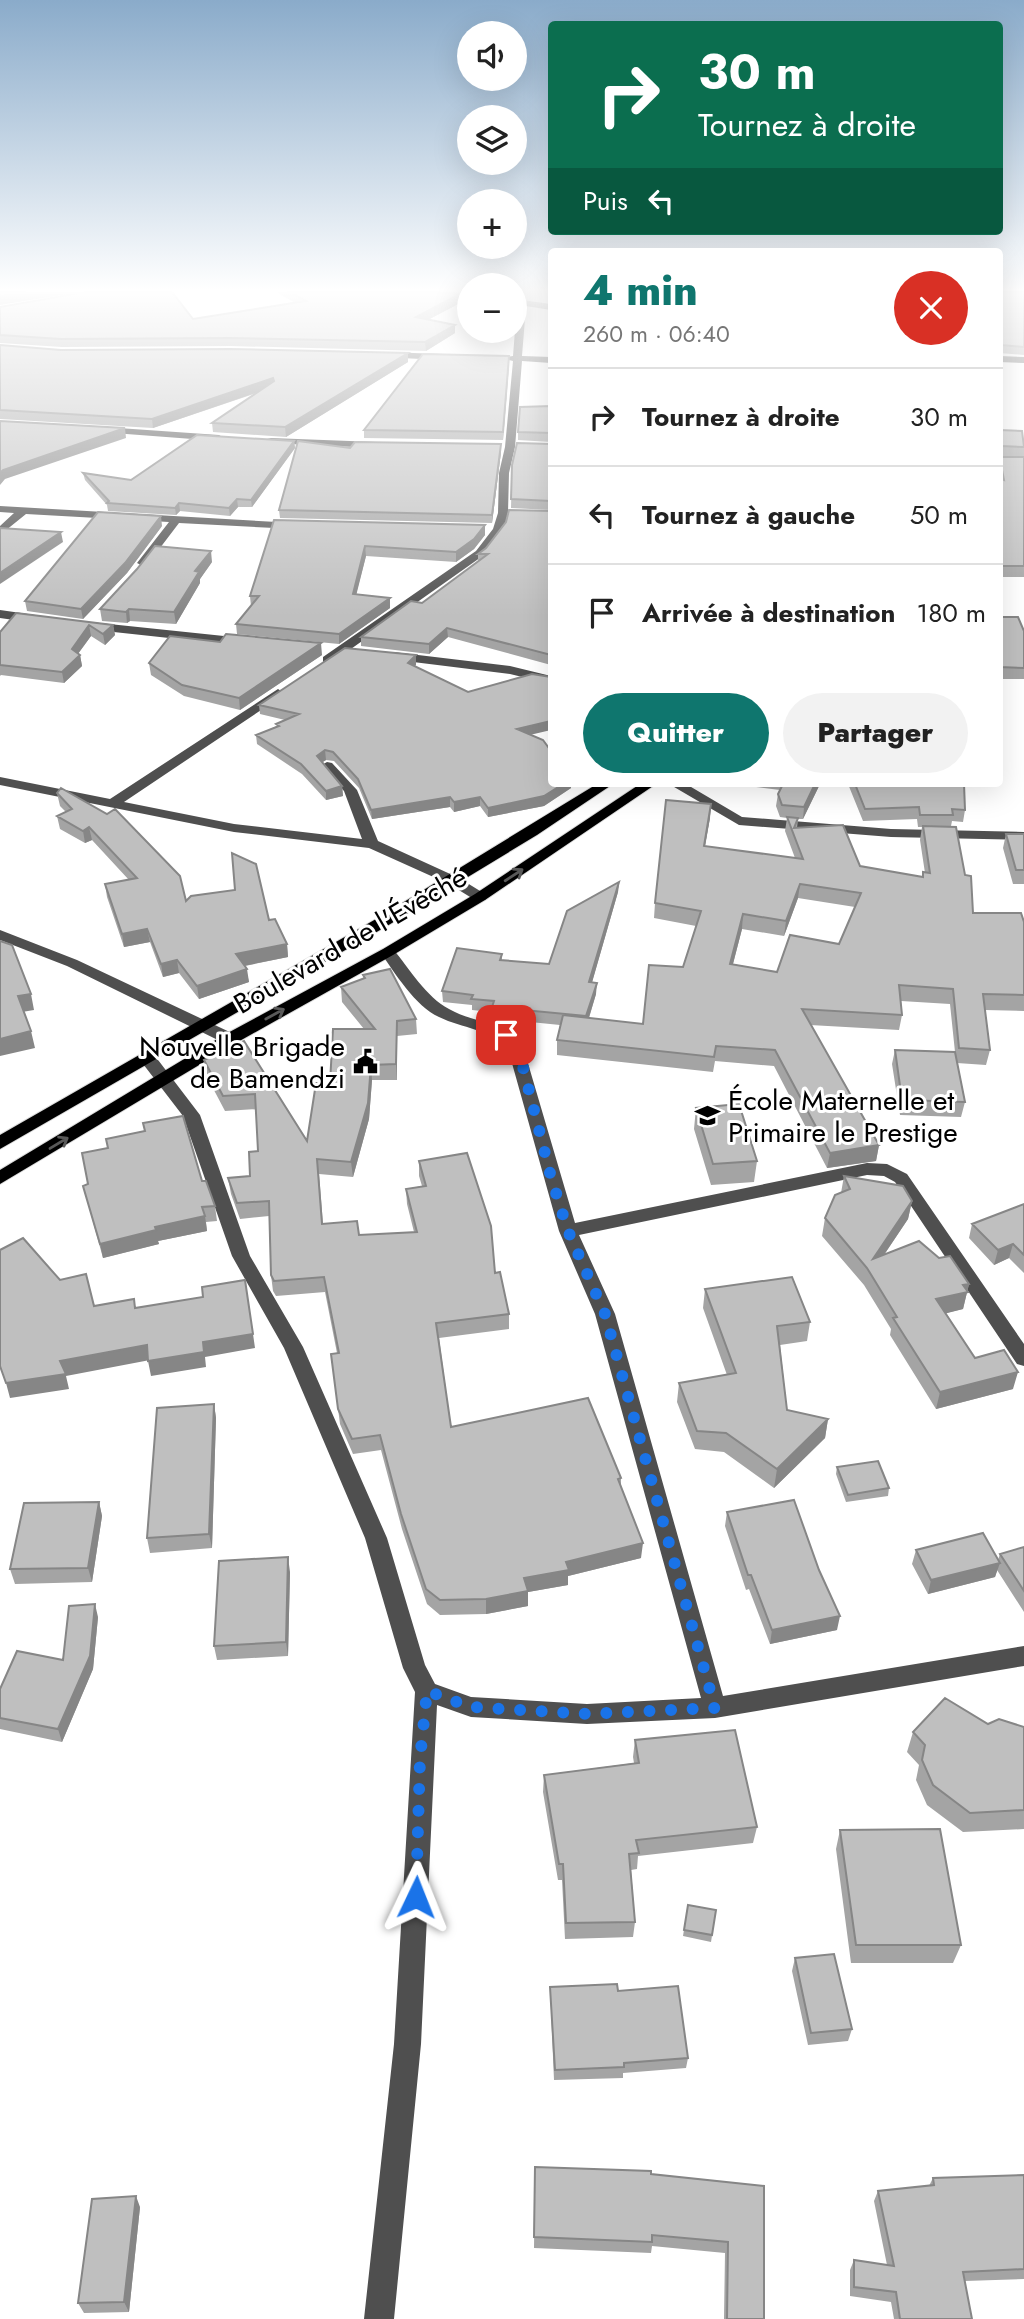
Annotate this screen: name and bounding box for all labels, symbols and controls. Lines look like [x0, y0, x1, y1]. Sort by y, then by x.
map controls [457, 21, 527, 343]
button: sound [457, 21, 527, 91]
text: 30 m [698, 37, 816, 107]
icon: right [583, 49, 674, 140]
text: Tournez à droite [698, 102, 916, 148]
button: layers [457, 105, 527, 175]
text: Puis [583, 182, 628, 220]
icon: left [642, 182, 680, 220]
button: + [457, 189, 527, 259]
text: 4 min [583, 260, 698, 321]
button: close [894, 271, 968, 345]
button: − [457, 273, 527, 343]
text: 260 m · 06:40 [583, 317, 730, 351]
icon: right [583, 398, 621, 436]
text: Tournez à droite [642, 398, 840, 436]
text: 30 m [910, 398, 968, 436]
icon: left [583, 496, 621, 534]
text: Tournez à gauche [642, 496, 855, 534]
text: 50 m [910, 496, 968, 534]
icon: arrive [583, 594, 621, 632]
text: Arrivée à destination [642, 594, 895, 632]
text: 180 m [916, 594, 986, 632]
button: Quitter [583, 693, 769, 773]
button: Partager [783, 693, 968, 773]
street label: Boulevard de l'Évêché [226, 857, 474, 1024]
one-way arrow [504, 867, 523, 882]
pin [476, 1005, 536, 1065]
one-way arrow [265, 1007, 285, 1021]
icon: arrive [487, 1016, 525, 1054]
place label: Nouvelle Brigade de Bamendzi [139, 1026, 345, 1099]
public building icon: Nouvelle Brigade de Bamendzi [351, 1048, 379, 1076]
place label: École Maternelle et Primaire le Prestige [728, 1080, 958, 1153]
school or university icon: École Maternelle et Primaire le Prestige [694, 1102, 722, 1130]
one-way arrow [48, 1136, 68, 1150]
position arrow [379, 1860, 453, 1934]

